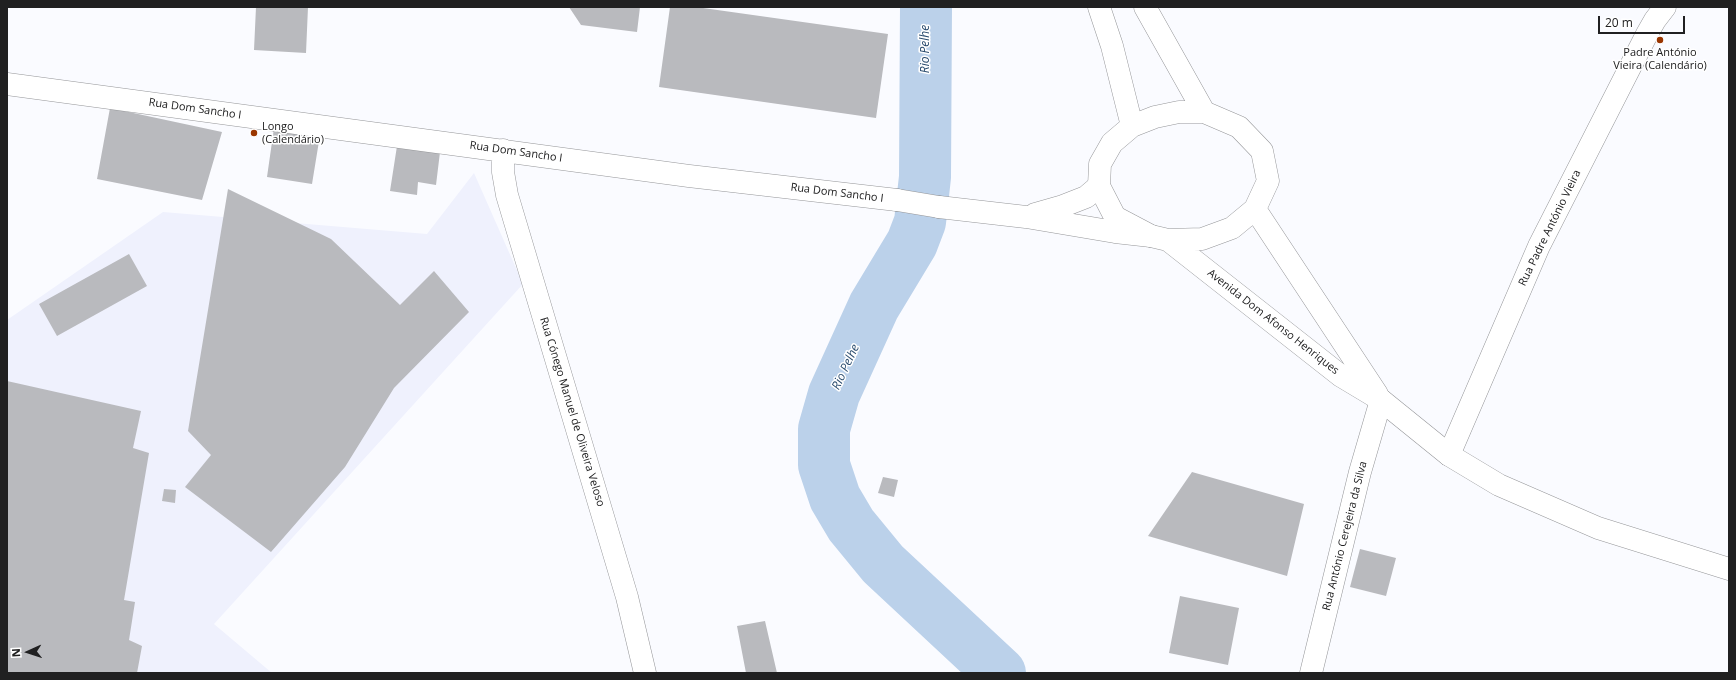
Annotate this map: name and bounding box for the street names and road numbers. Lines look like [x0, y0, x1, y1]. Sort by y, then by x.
street label: Rua Dom Sancho I [148, 96, 242, 122]
street label: Rua Dom Sancho I [469, 139, 563, 165]
street label: Rua Padre António Vieira [1516, 168, 1584, 288]
street label: Rua Dom Sancho I [790, 181, 884, 205]
street label: Avenida Dom Afonso Henriques [1205, 266, 1341, 378]
street label: Rua Cónego Manuel de Oliveira Veloso [537, 316, 607, 508]
street label: Rua António Cerejeira da Silva [1320, 460, 1370, 612]

